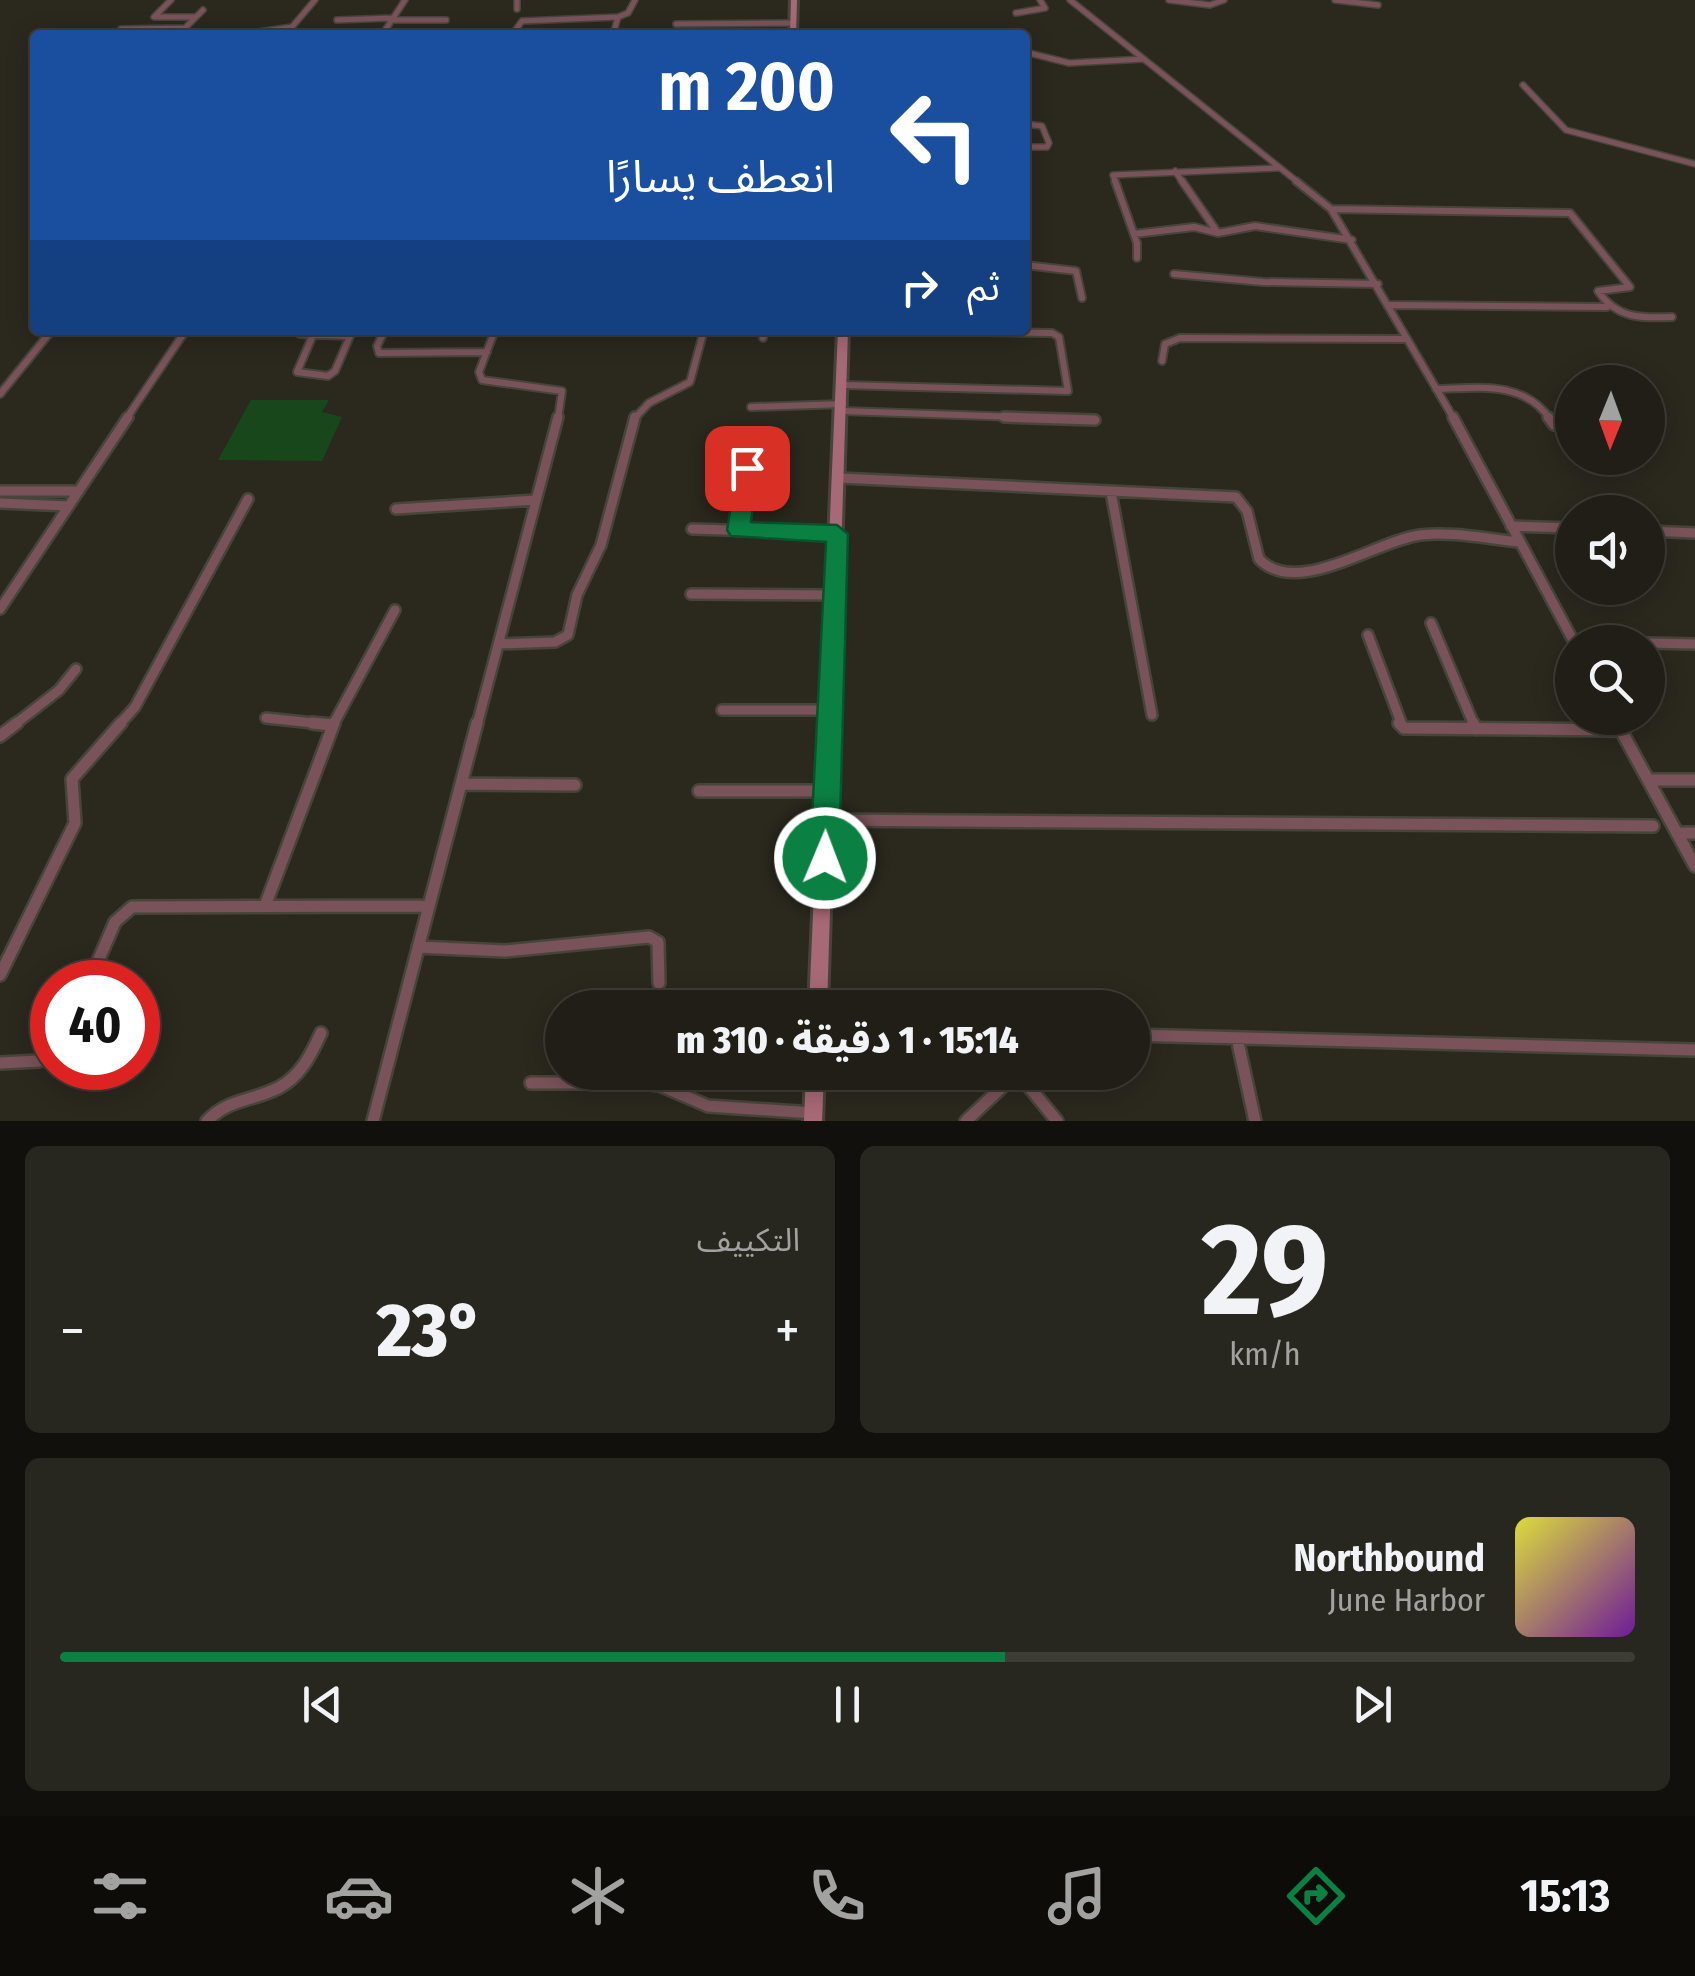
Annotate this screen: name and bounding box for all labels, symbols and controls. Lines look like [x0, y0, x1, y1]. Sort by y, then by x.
text: 200 m [658, 45, 835, 129]
icon: left [870, 70, 1000, 200]
text: انعطف يسارًا [606, 150, 835, 204]
icon: right [892, 260, 947, 315]
text: ثم [967, 264, 1000, 310]
north arrow [1555, 365, 1665, 475]
map controls [1555, 365, 1665, 735]
pin [705, 426, 790, 511]
icon: arrive [720, 441, 775, 496]
button: sound [1555, 495, 1665, 605]
button: search [1555, 625, 1665, 735]
position arrow [773, 806, 877, 910]
speed limit sign: 40 [30, 960, 160, 1090]
text: 15:14 · 1 دقيقة · 310 m [676, 1017, 1019, 1063]
text: 29 [1202, 1192, 1328, 1348]
text: التكييف [697, 1221, 800, 1259]
text: 23° [377, 1286, 483, 1376]
text: − [60, 1298, 85, 1364]
text: + [775, 1298, 800, 1364]
text: km/h [1229, 1335, 1301, 1373]
text: Northbound [1293, 1535, 1485, 1581]
text: June Harbor [1328, 1581, 1485, 1619]
icon: previous [295, 1677, 350, 1732]
icon: pause [820, 1677, 875, 1732]
icon: next [1345, 1677, 1400, 1732]
icon: filters [85, 1861, 155, 1931]
icon: car [324, 1861, 394, 1931]
icon: climate [563, 1861, 633, 1931]
icon: phone [802, 1861, 872, 1931]
icon: music [1042, 1861, 1112, 1931]
icon: directions [1281, 1861, 1351, 1931]
text: 15:13 [1520, 1869, 1610, 1923]

